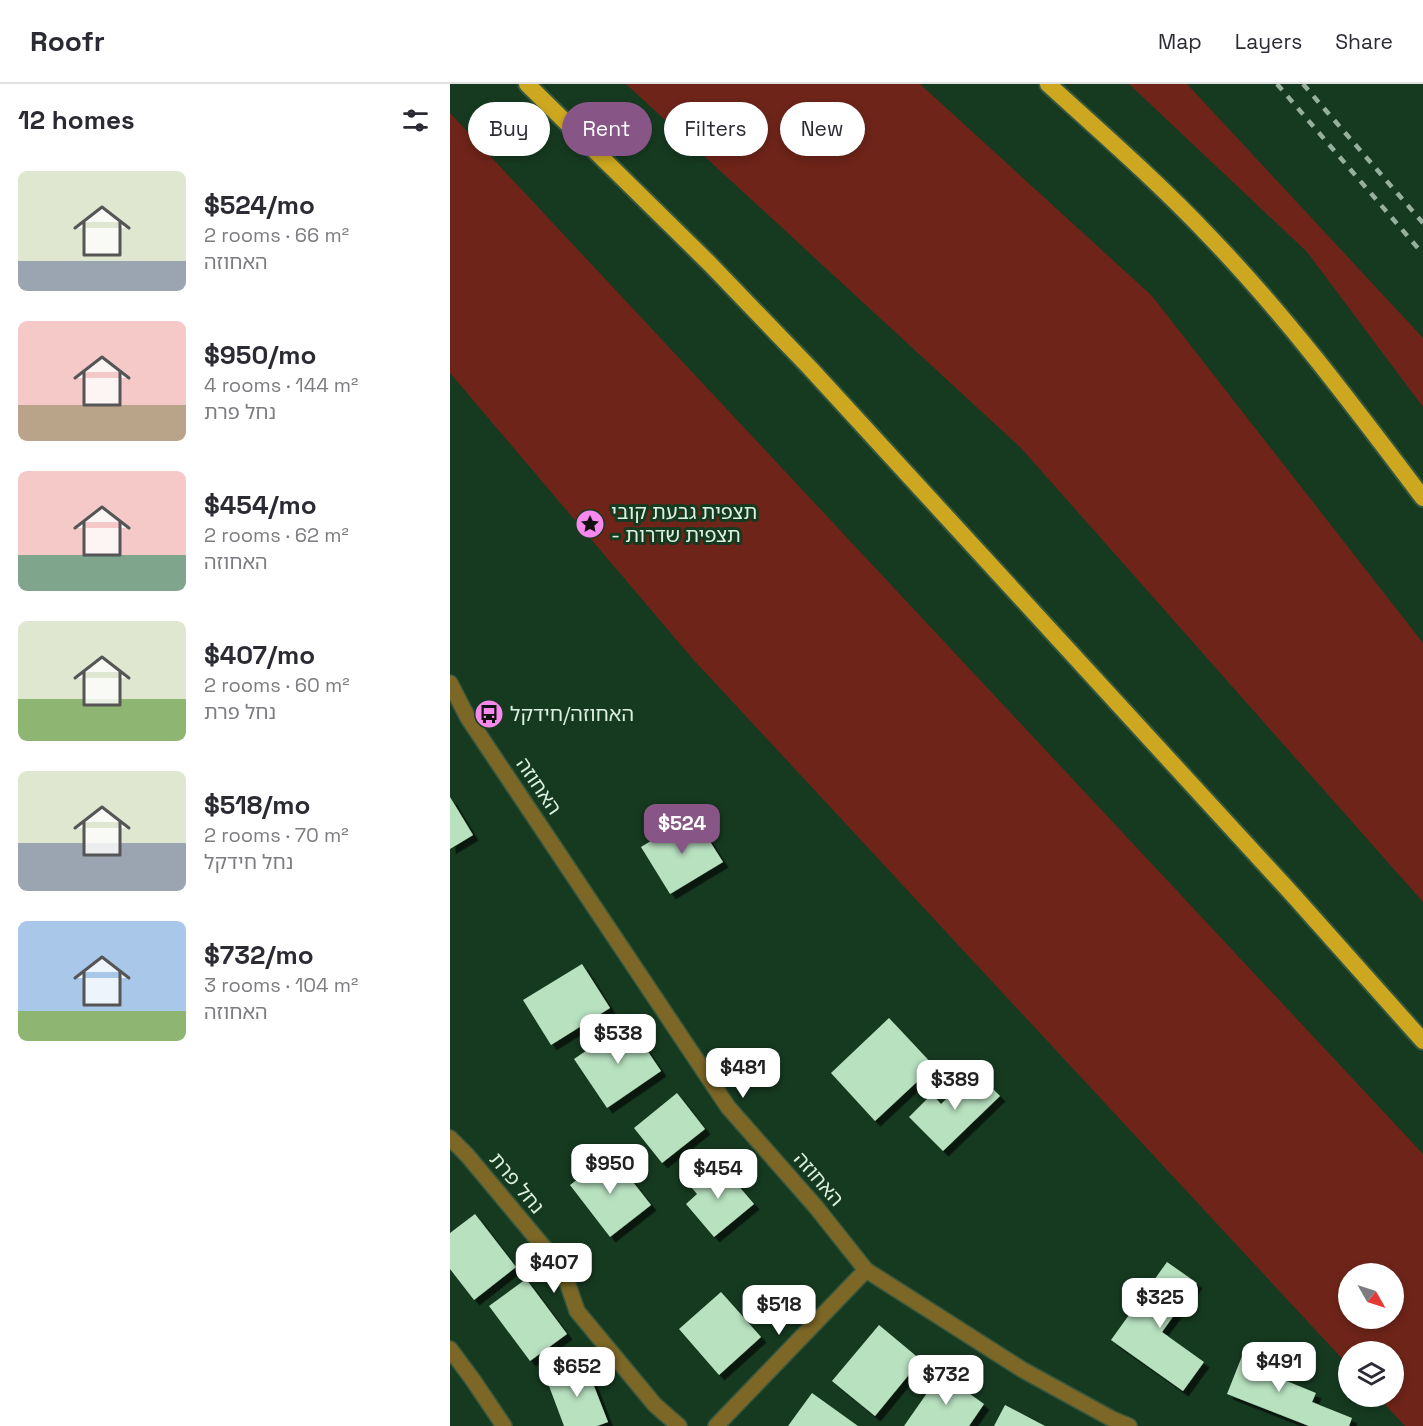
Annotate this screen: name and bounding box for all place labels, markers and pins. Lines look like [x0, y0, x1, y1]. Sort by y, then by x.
place label: תצפית גבעת קובי - תצפית שדרות [611, 499, 757, 548]
place icon: תצפית גבעת קובי - תצפית שדרות [574, 508, 606, 540]
bus stop icon: האחוזה/חידקל [473, 698, 505, 730]
place label: האחוזה/חידקל [510, 701, 634, 727]
pin: $524 [646, 804, 718, 855]
pin: $538 [582, 1014, 654, 1065]
pin: $481 [707, 1048, 779, 1099]
pin: $389 [919, 1060, 991, 1111]
pin: $950 [574, 1144, 646, 1195]
pin: $454 [682, 1149, 754, 1200]
pin: $407 [518, 1243, 590, 1294]
pin: $325 [1124, 1278, 1196, 1329]
pin: $518 [743, 1285, 815, 1336]
pin: $491 [1243, 1342, 1315, 1393]
pin: $652 [541, 1347, 613, 1398]
pin: $732 [910, 1355, 982, 1406]

